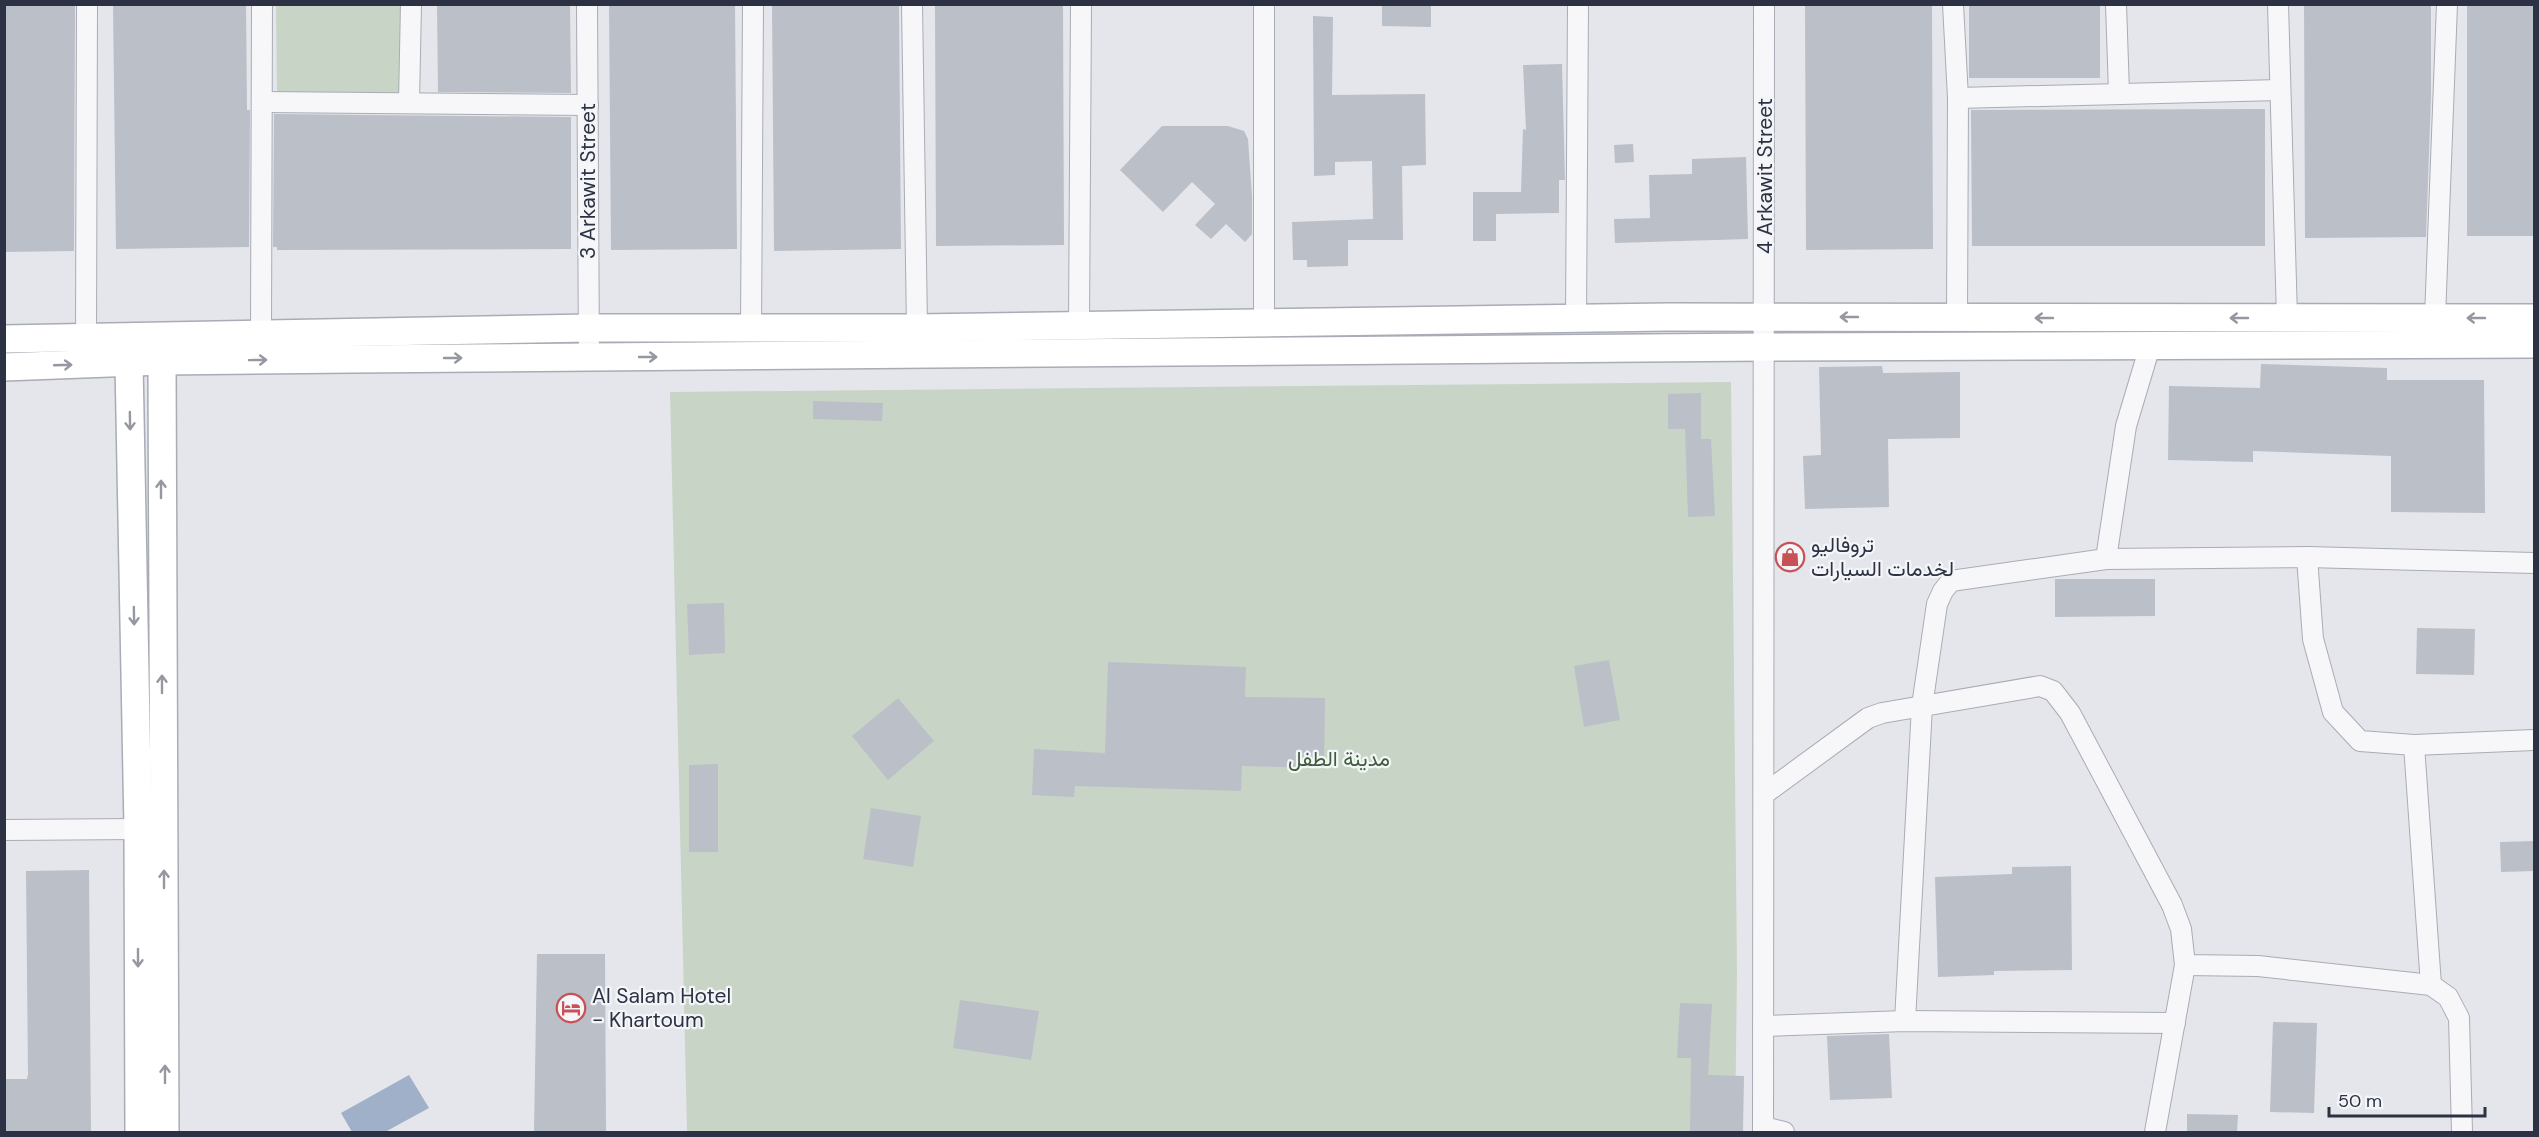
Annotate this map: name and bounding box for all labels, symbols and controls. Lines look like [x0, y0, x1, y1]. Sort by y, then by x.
street label: 4 Arkawit Street [1751, 98, 1779, 254]
street label: 3 Arkawit Street [574, 103, 602, 259]
one-way arrow [1840, 312, 1860, 323]
one-way arrow [2035, 312, 2055, 324]
one-way arrow [2230, 312, 2250, 324]
one-way arrow [2467, 312, 2487, 324]
one-way arrow [637, 351, 657, 363]
one-way arrow [442, 353, 462, 364]
one-way arrow [247, 354, 267, 366]
one-way arrow [52, 359, 72, 371]
one-way arrow [125, 411, 136, 431]
one-way arrow [155, 480, 167, 500]
place label: تروفاليو لخدمات السيارات [1811, 531, 1954, 583]
shop icon: تروفاليو لخدمات السيارات [1774, 541, 1806, 573]
one-way arrow [128, 606, 140, 626]
one-way arrow [156, 675, 168, 695]
park label: مدينة الطفل [1288, 745, 1390, 773]
one-way arrow [158, 870, 170, 890]
one-way arrow [132, 948, 144, 968]
place label: Al Salam Hotel - Khartoum [592, 982, 731, 1034]
hotel icon: Al Salam Hotel - Khartoum [555, 992, 587, 1024]
one-way arrow [159, 1065, 171, 1085]
scale bar [2329, 1080, 2485, 1118]
text: 50 m [2338, 1089, 2382, 1113]

